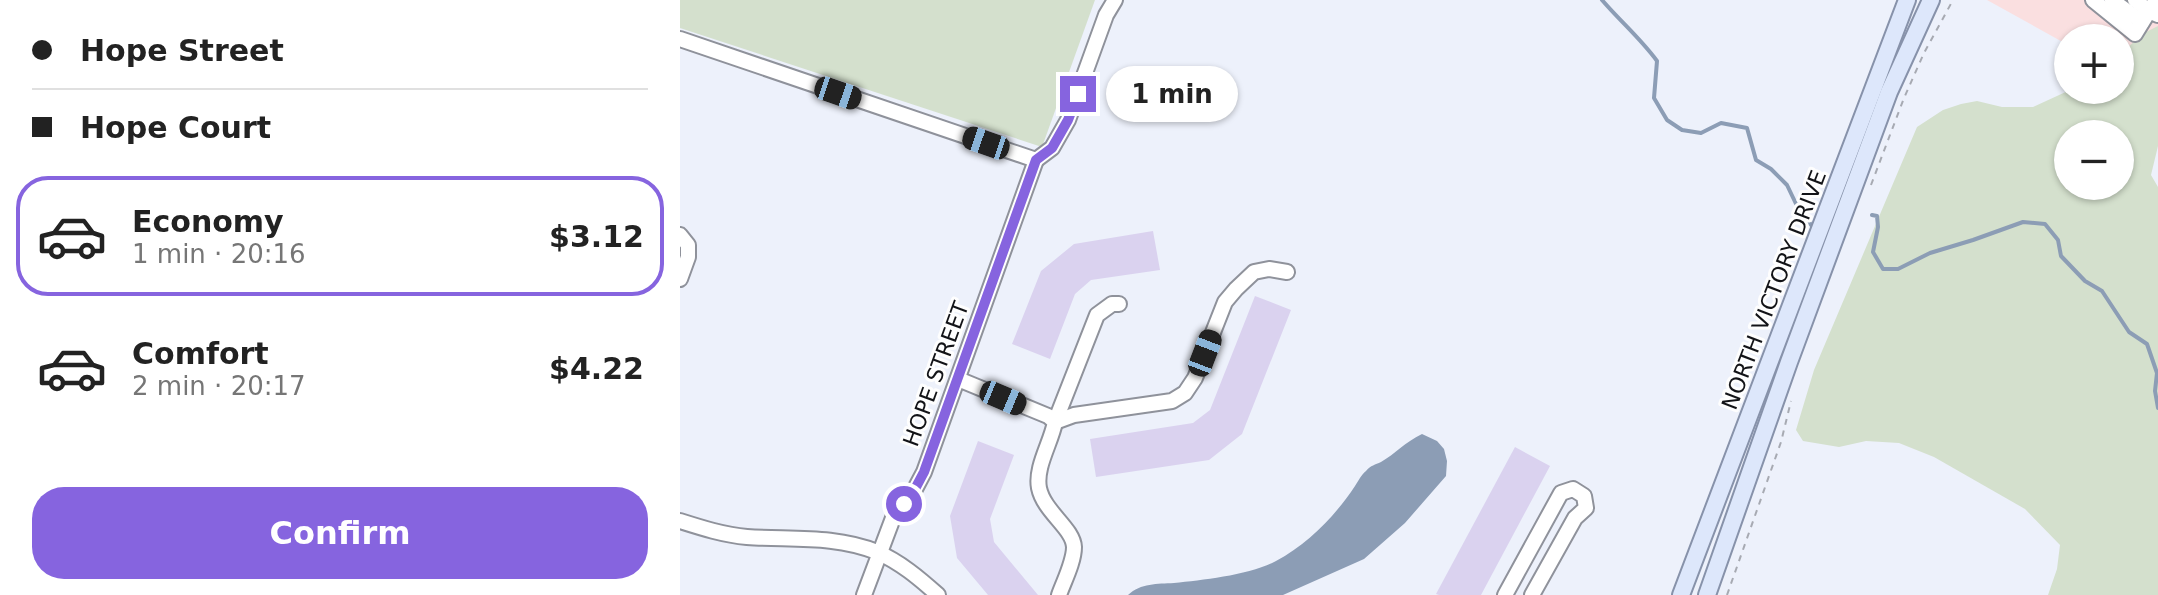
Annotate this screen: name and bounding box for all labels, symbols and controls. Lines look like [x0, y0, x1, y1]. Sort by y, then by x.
map controls [2054, 24, 2134, 200]
button: + [2054, 24, 2134, 104]
text: Hope Street [80, 33, 284, 68]
callout: 1 min [1106, 66, 1238, 122]
car [811, 74, 865, 112]
route end [1060, 76, 1096, 112]
text: 1 min [1131, 79, 1213, 109]
text: Hope Court [80, 110, 271, 145]
button: − [2054, 120, 2134, 200]
car [959, 124, 1013, 162]
street label: NORTH VICTORY DRIVE [1717, 167, 1831, 413]
icon: car [36, 200, 108, 272]
text: Economy [132, 204, 284, 239]
text: $3.12 [549, 219, 644, 254]
text: 1 min · 20:16 [132, 239, 306, 269]
street label: HOPE STREET [898, 298, 974, 450]
car [1185, 326, 1225, 380]
icon: car [36, 332, 108, 404]
text: Comfort [132, 336, 269, 371]
text: $4.22 [549, 351, 644, 386]
text: 2 min · 20:17 [132, 371, 306, 401]
car [976, 378, 1030, 418]
route start [886, 486, 922, 522]
button: Confirm [32, 487, 648, 579]

